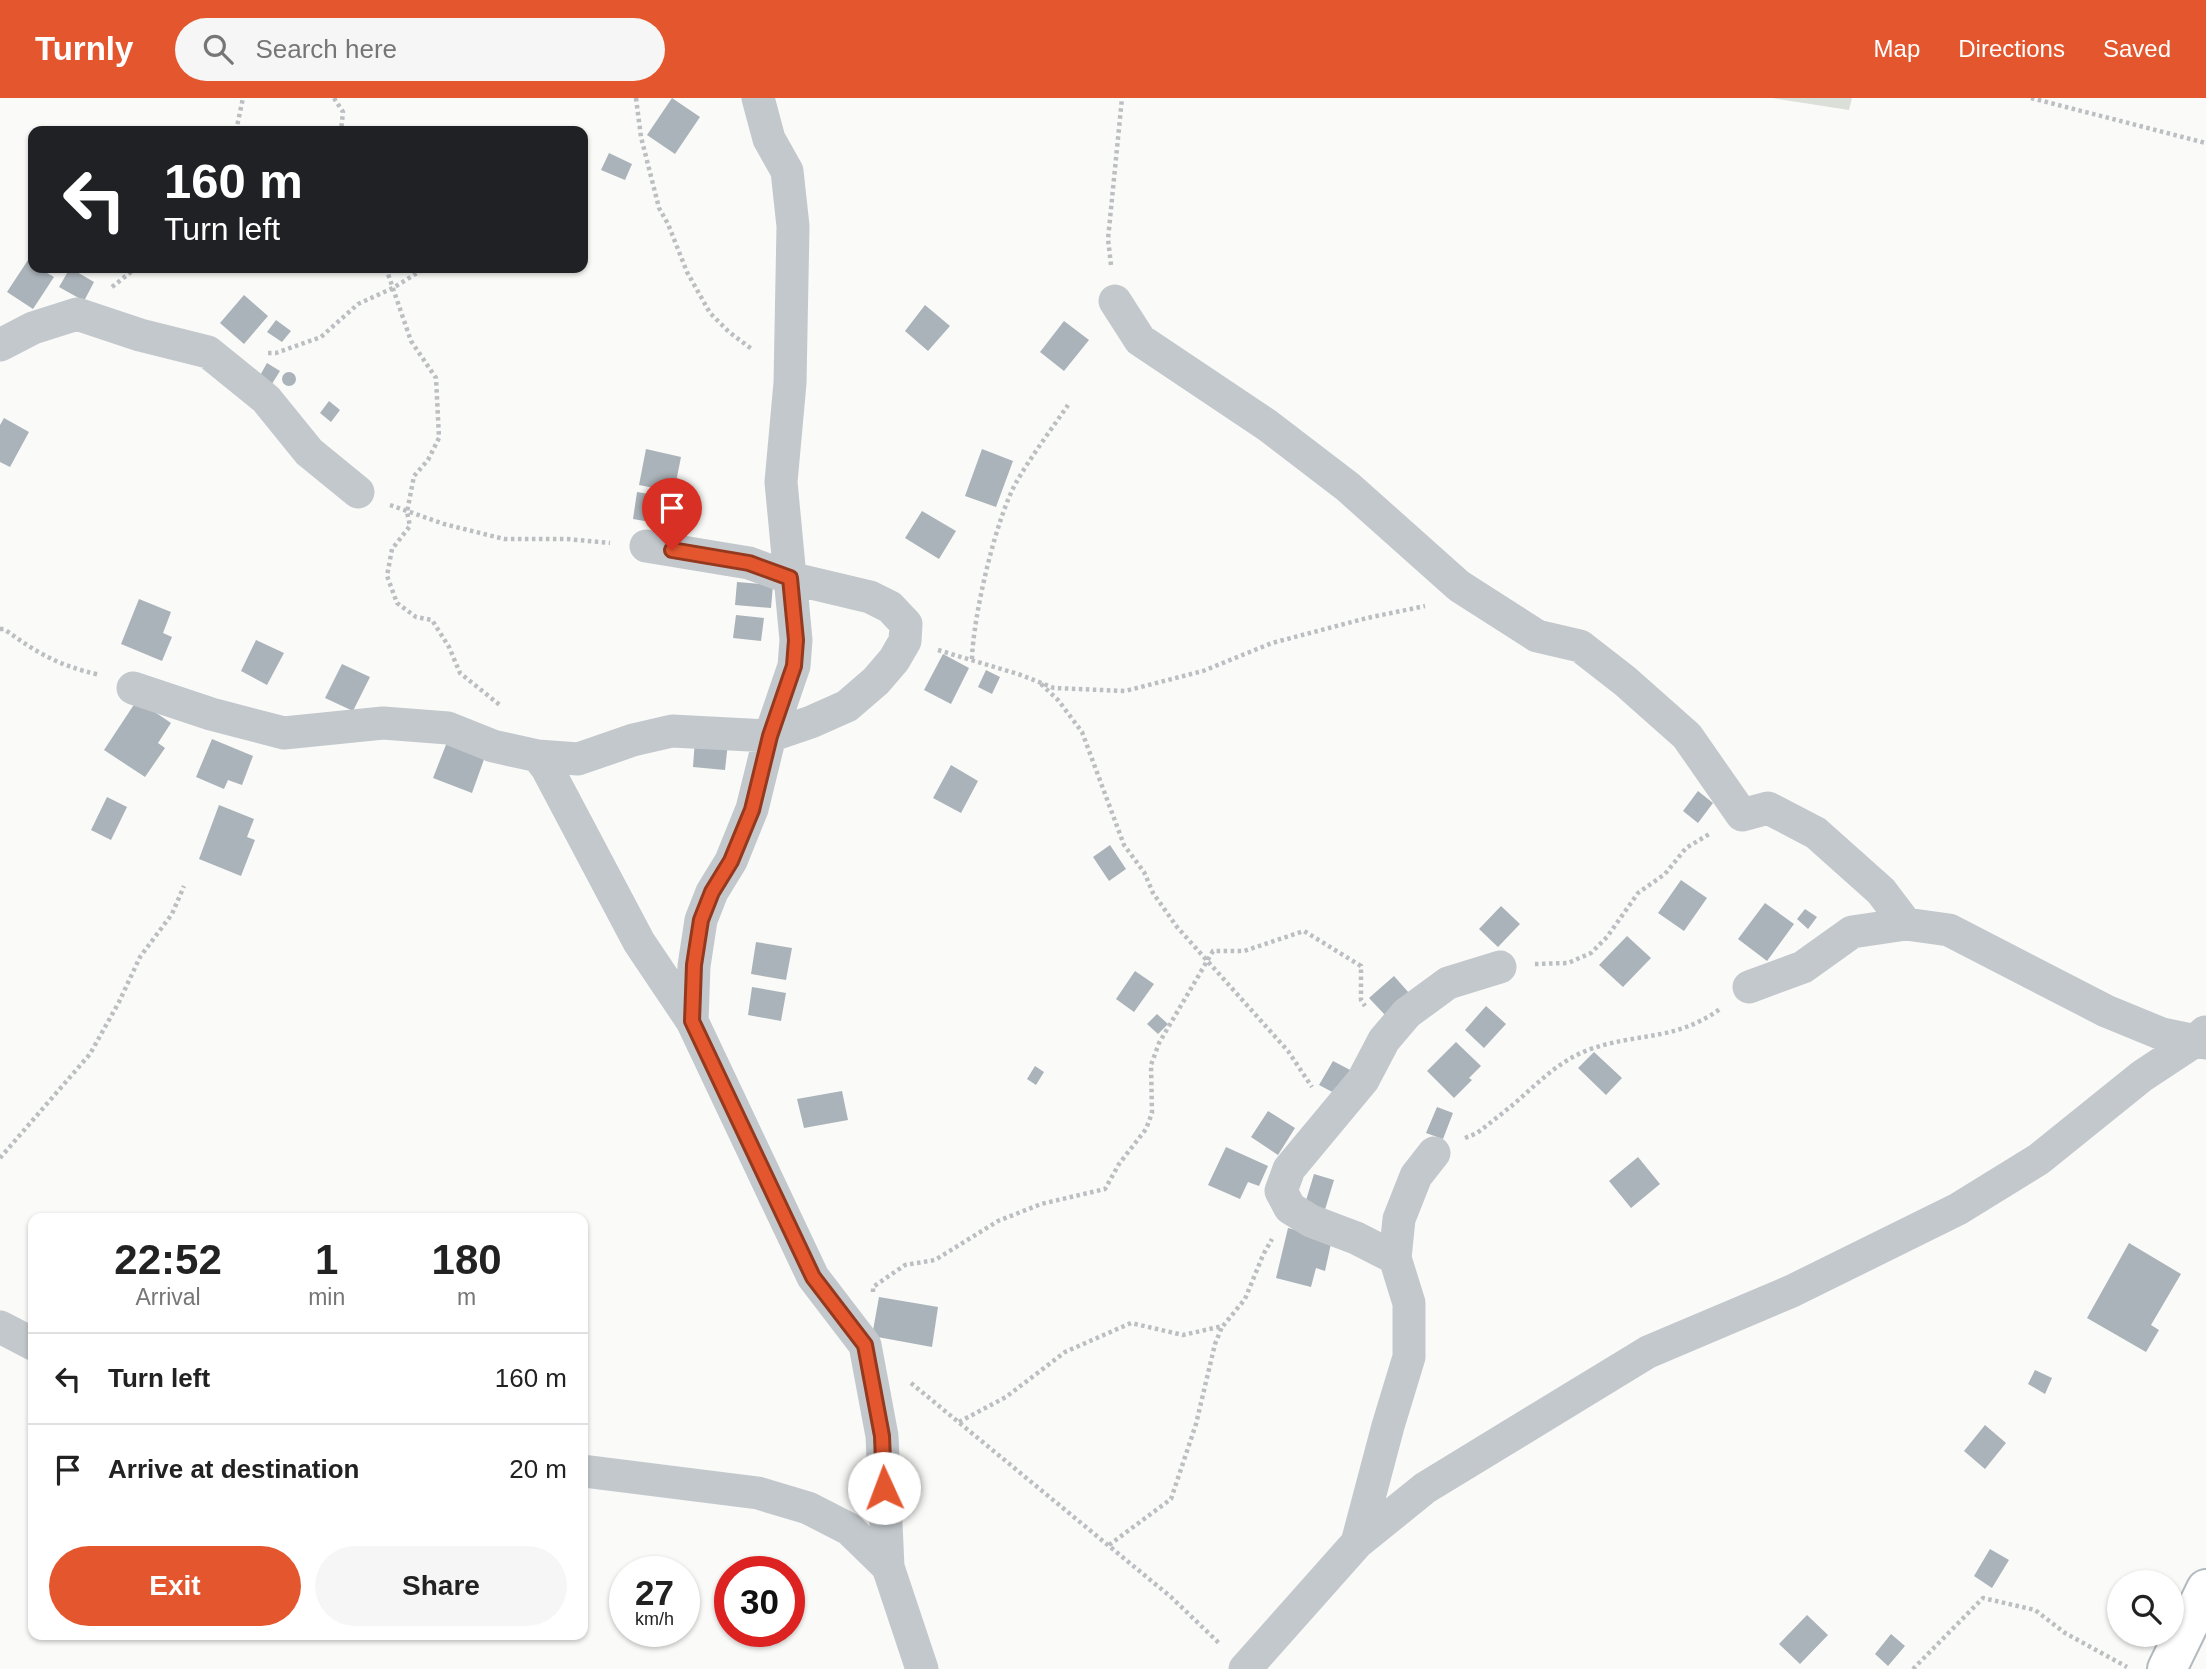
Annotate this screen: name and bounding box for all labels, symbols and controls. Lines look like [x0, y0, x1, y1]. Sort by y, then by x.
search box [175, 18, 665, 81]
text: Turnly [35, 30, 133, 67]
icon: search [199, 30, 237, 68]
text: Search here [255, 34, 397, 64]
text: Map [1874, 35, 1920, 62]
text: Directions [1958, 35, 2065, 62]
text: Saved [2103, 35, 2171, 62]
icon: left [49, 154, 140, 245]
text: 160 m [164, 154, 303, 208]
text: Turn left [164, 211, 280, 247]
pin [642, 478, 702, 550]
icon: arrive [653, 489, 691, 527]
text: 22:52 [114, 1236, 222, 1283]
text: 1 [315, 1236, 338, 1283]
text: 180 [432, 1236, 502, 1283]
text: Arrival [135, 1284, 201, 1310]
text: min [308, 1284, 345, 1310]
text: m [457, 1284, 476, 1310]
icon: left [49, 1360, 87, 1398]
text: Turn left [108, 1363, 210, 1393]
text: 160 m [495, 1363, 567, 1393]
icon: arrive [49, 1451, 87, 1489]
position arrow [847, 1451, 921, 1525]
text: Arrive at destination [108, 1454, 359, 1484]
text: 20 m [509, 1454, 567, 1484]
button: Exit [49, 1546, 301, 1626]
button: Share [315, 1546, 567, 1626]
speed limit sign: 30 [714, 1556, 805, 1647]
map controls [2107, 1570, 2184, 1647]
button: search [2107, 1570, 2184, 1647]
text: 27 [635, 1573, 674, 1612]
text: km/h [635, 1609, 674, 1629]

